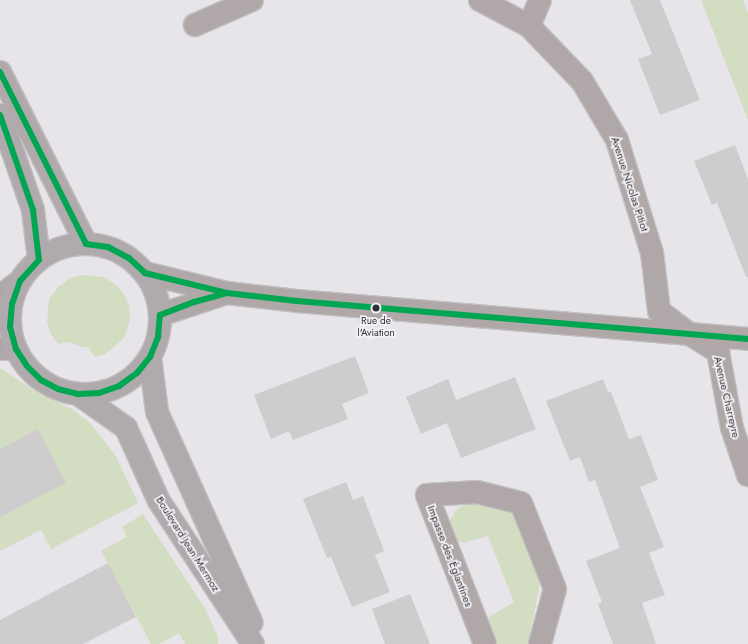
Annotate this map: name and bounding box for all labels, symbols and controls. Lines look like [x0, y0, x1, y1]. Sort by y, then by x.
street label: Avenue Nicolas Pitiot [608, 135, 652, 233]
marker: Rue de l'Aviation [371, 303, 381, 313]
place label: Rue de l'Aviation [357, 314, 395, 338]
street label: Avenue Charreyre [711, 355, 743, 439]
street label: Boulevard Jean Mermoz [153, 494, 223, 594]
street label: Impasse des Églantines [425, 503, 475, 609]

